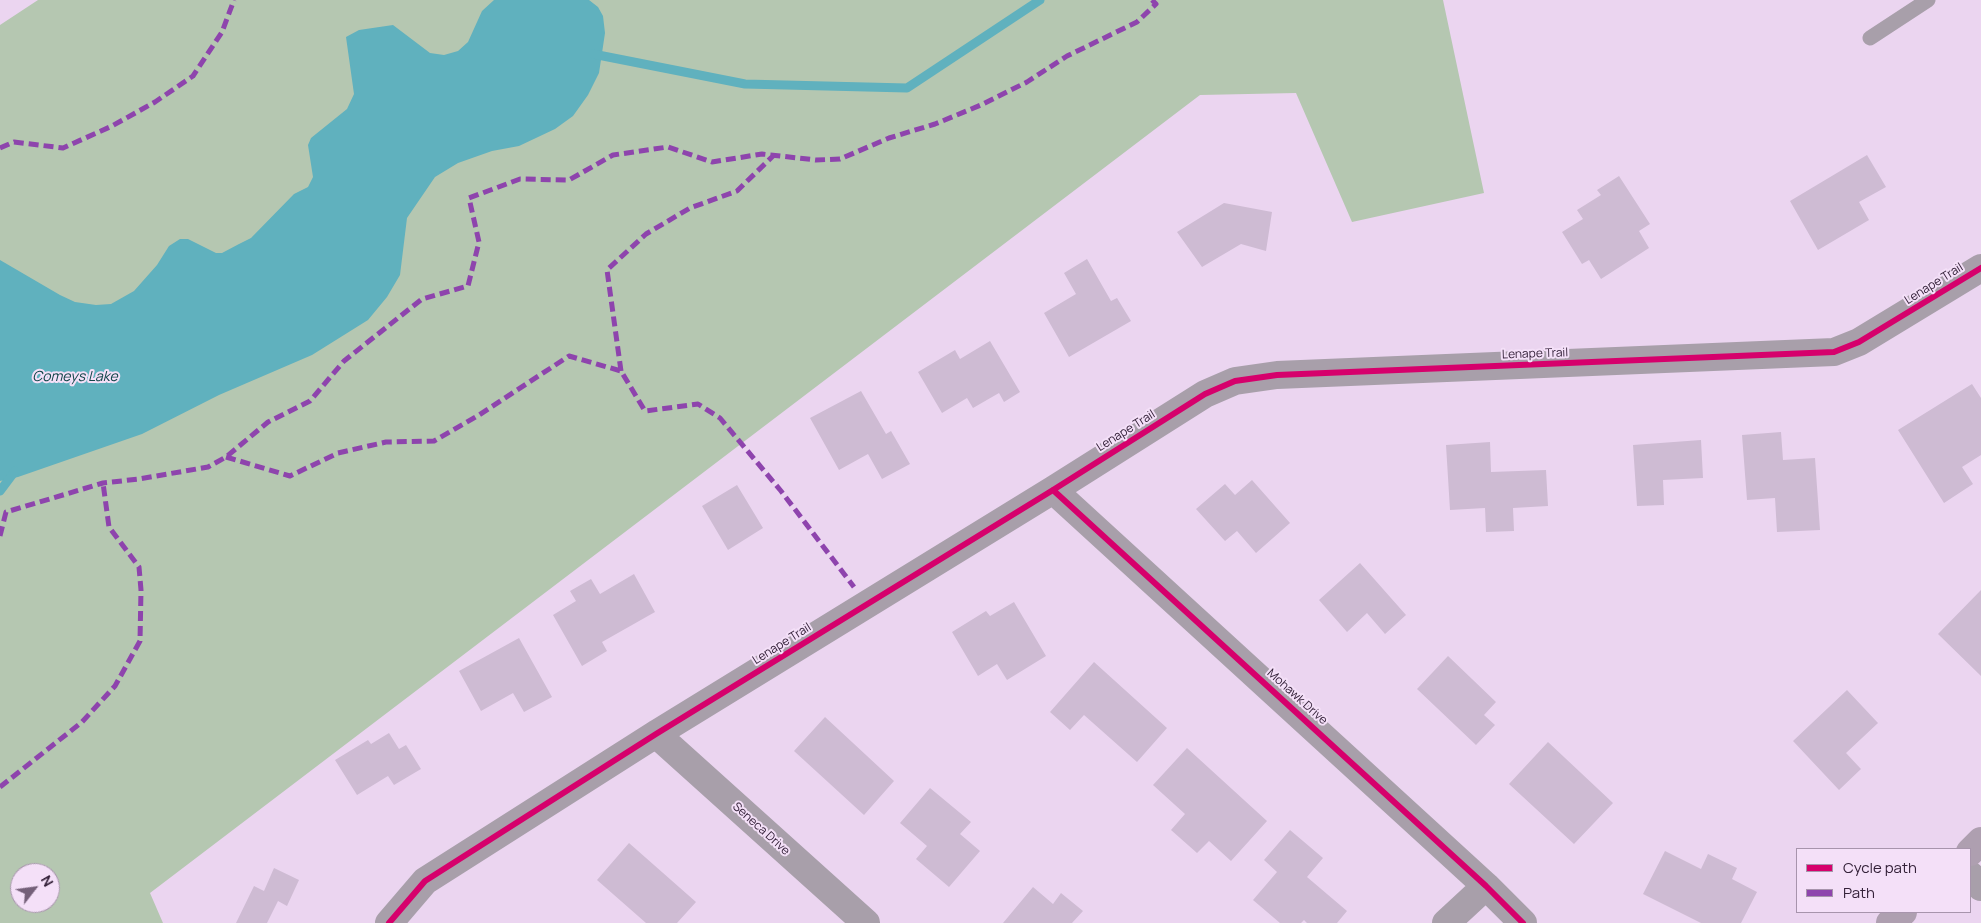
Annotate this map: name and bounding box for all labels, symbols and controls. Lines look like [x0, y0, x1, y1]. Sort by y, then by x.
street label: Lenape Trail [1902, 260, 1966, 308]
street label: Lenape Trail [1502, 346, 1568, 362]
water label: Comeys Lake [32, 369, 118, 385]
street label: Lenape Trail [1094, 407, 1158, 455]
street label: Lenape Trail [750, 620, 814, 668]
street label: Mohawk Drive [1264, 666, 1330, 728]
street label: Seneca Drive [729, 800, 793, 858]
legend [1796, 848, 1971, 913]
text: Cycle path [1843, 857, 1917, 878]
north arrow [10, 863, 60, 913]
text: N [37, 872, 58, 890]
text: Path [1843, 882, 1875, 903]

